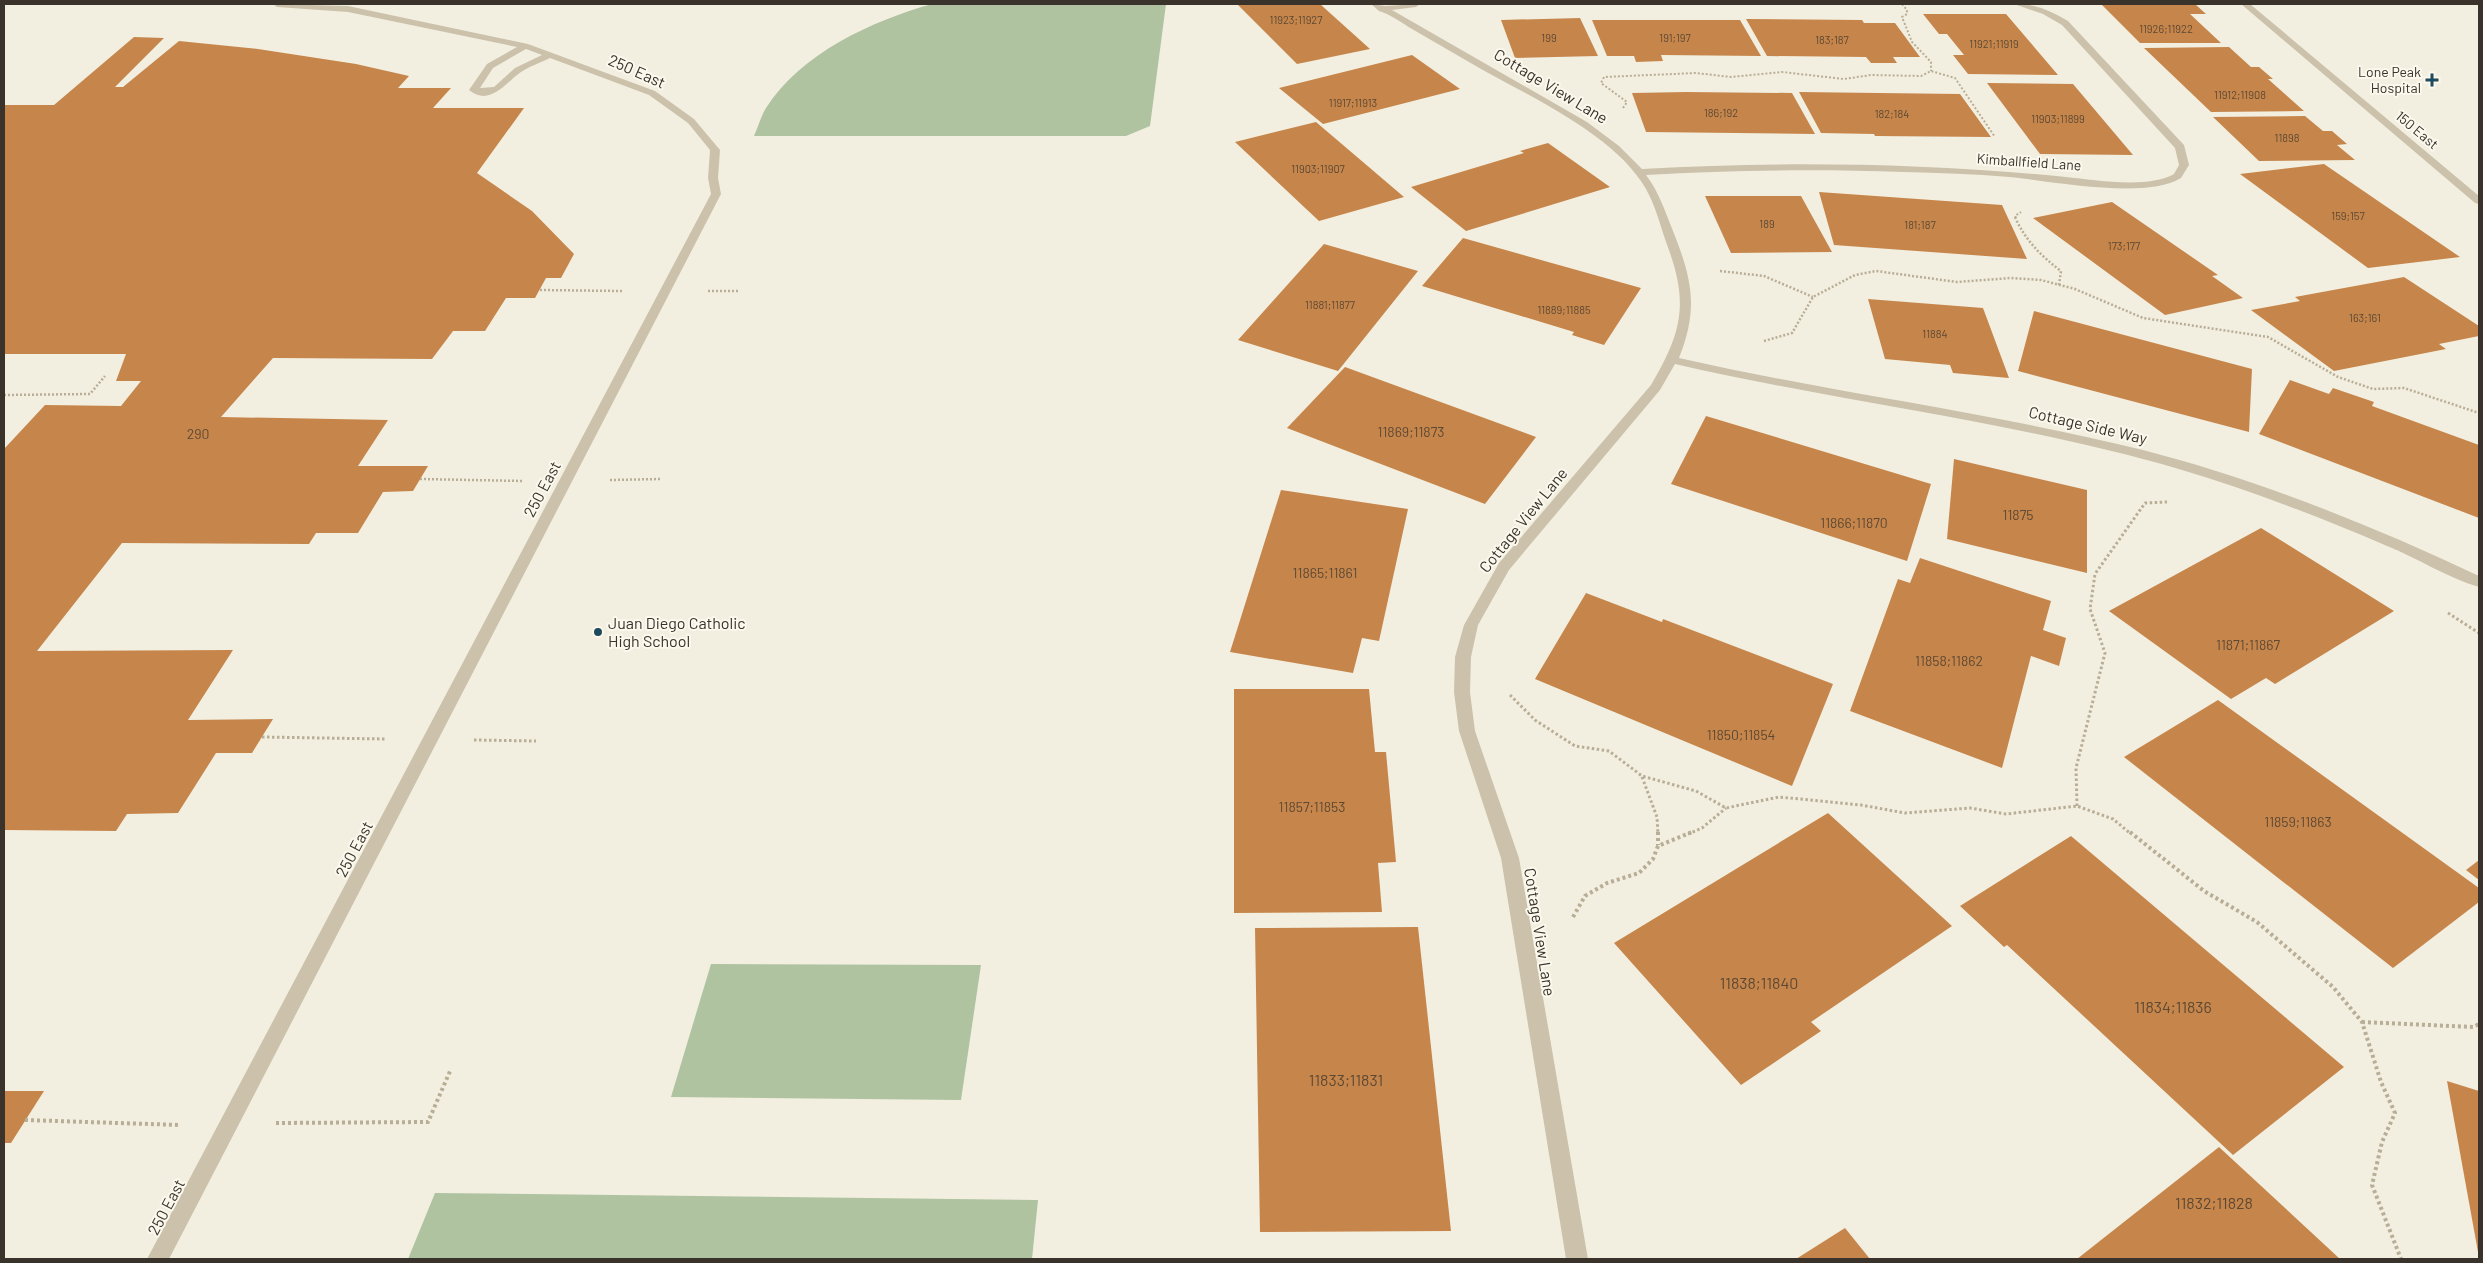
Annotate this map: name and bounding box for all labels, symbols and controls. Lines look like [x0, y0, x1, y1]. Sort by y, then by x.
house number: 11923;11927 [1270, 13, 1322, 26]
house number: 11926;11922 [2139, 22, 2193, 35]
house number: 199 [1541, 31, 1557, 44]
house number: 191;197 [1659, 31, 1691, 44]
house number: 183;187 [1815, 33, 1849, 46]
house number: 11921;11919 [1969, 37, 2019, 50]
street label: Cottage View Lane [1491, 44, 1612, 127]
street label: 250 East [606, 50, 669, 92]
place label: Lone Peak Hospital [2358, 63, 2421, 96]
marker: Lone Peak Hospital [2425, 73, 2439, 87]
house number: 11912;11908 [2214, 88, 2266, 101]
house number: 11917;11913 [1329, 96, 1377, 109]
house number: 186;192 [1704, 106, 1738, 119]
house number: 182;184 [1875, 107, 1909, 120]
street label: 150 East [2393, 107, 2442, 152]
house number: 11903;11899 [2031, 112, 2085, 125]
house number: 11898 [2275, 131, 2300, 144]
street label: Kimballfield Lane [1976, 149, 2082, 174]
house number: 11903;11907 [1291, 162, 1345, 175]
house number: 159;157 [2331, 209, 2365, 222]
house number: 189 [1759, 217, 1775, 230]
house number: 181;187 [1904, 218, 1936, 231]
house number: 173;177 [2108, 239, 2140, 252]
house number: 11881;11877 [1305, 298, 1355, 311]
house number: 11889;11885 [1537, 303, 1591, 316]
house number: 163;161 [2349, 311, 2381, 324]
house number: 11884 [1922, 327, 1948, 340]
street label: Cottage Side Way [2027, 402, 2150, 448]
house number: 11869;11873 [1378, 423, 1444, 440]
house number: 290 [187, 425, 209, 442]
street label: 250 East [519, 458, 564, 520]
street label: Cottage View Lane [1475, 463, 1571, 576]
house number: 11875 [2003, 506, 2033, 523]
house number: 11866;11870 [1820, 514, 1888, 531]
house number: 11865;11861 [1293, 564, 1357, 581]
place label: Juan Diego Catholic High School [608, 613, 746, 650]
marker: Juan Diego Catholic High School [592, 626, 604, 638]
house number: 11871;11867 [2216, 636, 2280, 653]
house number: 11858;11862 [1915, 652, 1983, 669]
house number: 11850;11854 [1707, 726, 1775, 743]
house number: 11857;11853 [1279, 798, 1345, 815]
house number: 11859;11863 [2264, 813, 2332, 830]
street label: 250 East [331, 818, 376, 880]
street label: Cottage View Lane [1521, 867, 1560, 997]
house number: 11838;11840 [1720, 973, 1798, 992]
house number: 11834;11836 [2134, 997, 2212, 1016]
house number: 11833;11831 [1309, 1070, 1383, 1089]
street label: 250 East [143, 1176, 188, 1238]
house number: 11832;11828 [2175, 1193, 2253, 1212]

